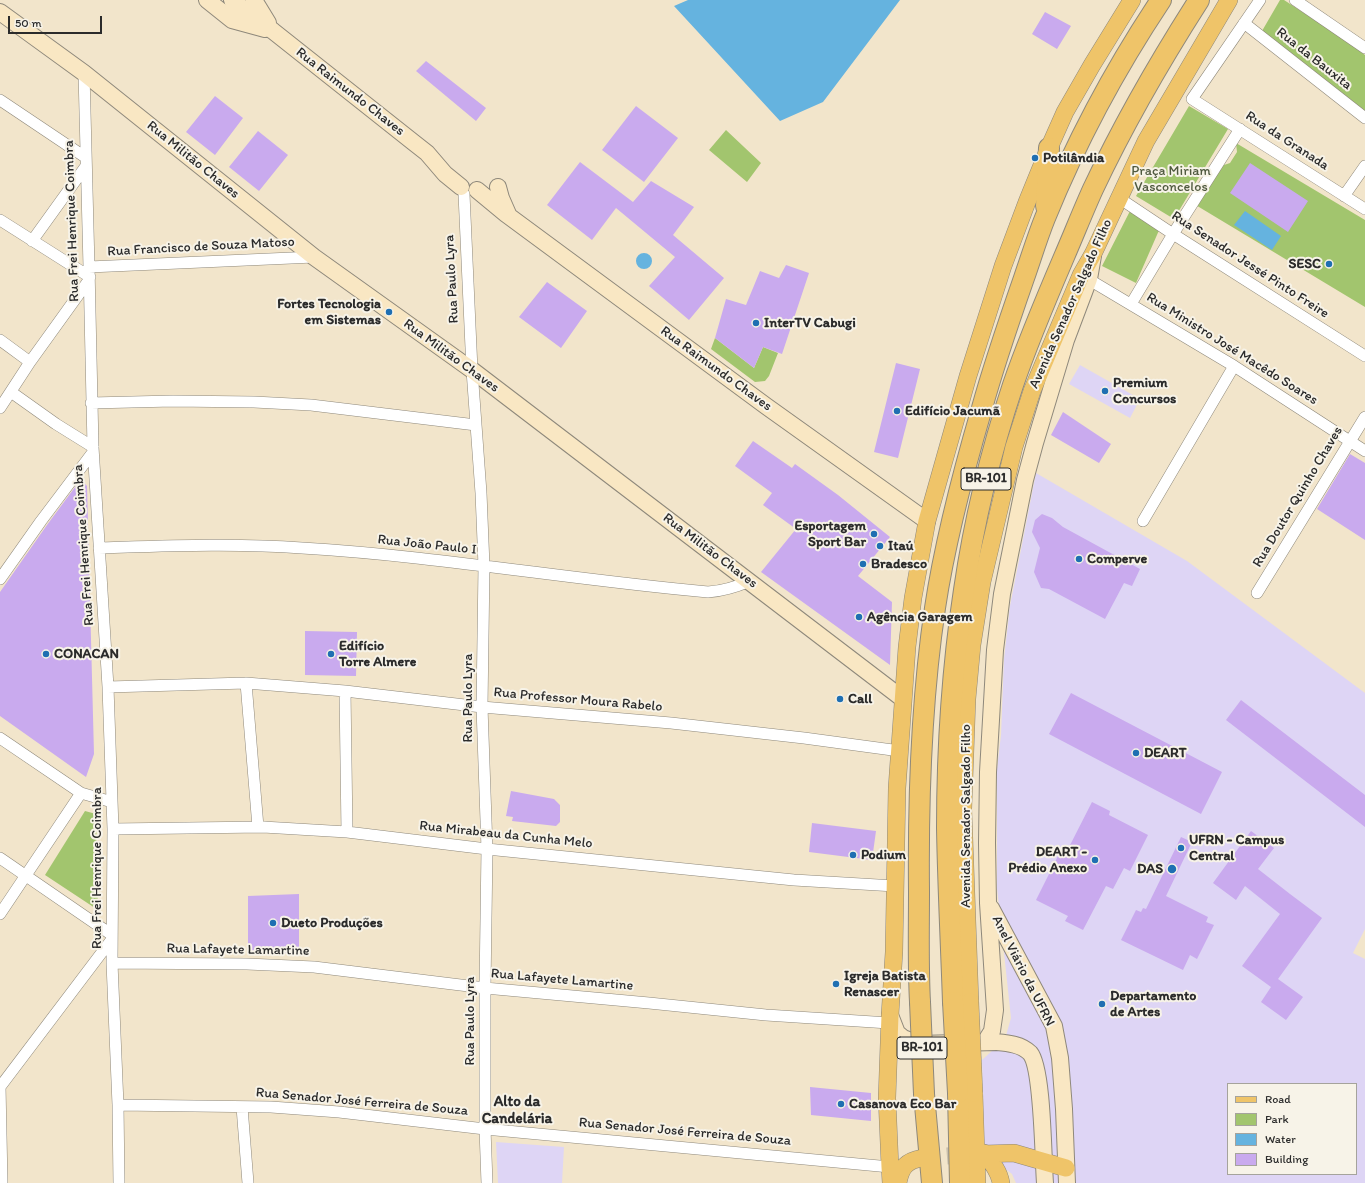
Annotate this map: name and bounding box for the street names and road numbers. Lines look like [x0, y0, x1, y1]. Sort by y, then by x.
street label: Rua da Bauxita [1273, 24, 1355, 94]
street label: Rua Raimundo Chaves [292, 44, 408, 140]
street label: Rua da Granada [1242, 108, 1332, 174]
street label: Rua Militão Chaves [143, 117, 243, 203]
street label: Rua Frei Henrique Coimbra [61, 140, 83, 302]
street label: Rua Senador Jessé Pinto Freire [1168, 208, 1332, 322]
street label: Avenida Senador Salgado Filho [1026, 217, 1116, 391]
street label: Rua Francisco de Souza Matoso [107, 234, 295, 260]
street label: Rua Paulo Lyra [441, 234, 463, 324]
street label: Rua Ministro José Macêdo Soares [1143, 289, 1321, 409]
street label: Rua Militão Chaves [400, 316, 502, 396]
street label: Rua Raimundo Chaves [657, 323, 775, 415]
street label: Rua Doutor Quinho Chaves [1249, 424, 1347, 570]
street label: Rua Frei Henrique Coimbra [70, 464, 98, 626]
road number: BR-101 [961, 468, 1011, 490]
street label: Rua Militão Chaves [659, 510, 761, 592]
street label: Rua João Paulo I [377, 531, 477, 559]
street label: Rua Paulo Lyra [460, 654, 476, 742]
street label: Rua Professor Moura Rabelo [493, 684, 663, 716]
street label: Avenida Senador Salgado Filho [958, 724, 974, 908]
street label: Rua Frei Henrique Coimbra [89, 787, 105, 949]
street label: Rua Mirabeau da Cunha Melo [419, 818, 593, 852]
street label: Anel Viário da UFRN [988, 913, 1058, 1029]
street label: Rua Lafayete Lamartine [166, 940, 310, 960]
street label: Rua Lafayete Lamartine [490, 965, 634, 995]
street label: Rua Paulo Lyra [462, 977, 478, 1065]
road number: BR-101 [897, 1037, 947, 1059]
street label: Rua Senador José Ferreira de Souza [255, 1084, 469, 1120]
street label: Rua Senador José Ferreira de Souza [578, 1114, 792, 1150]

